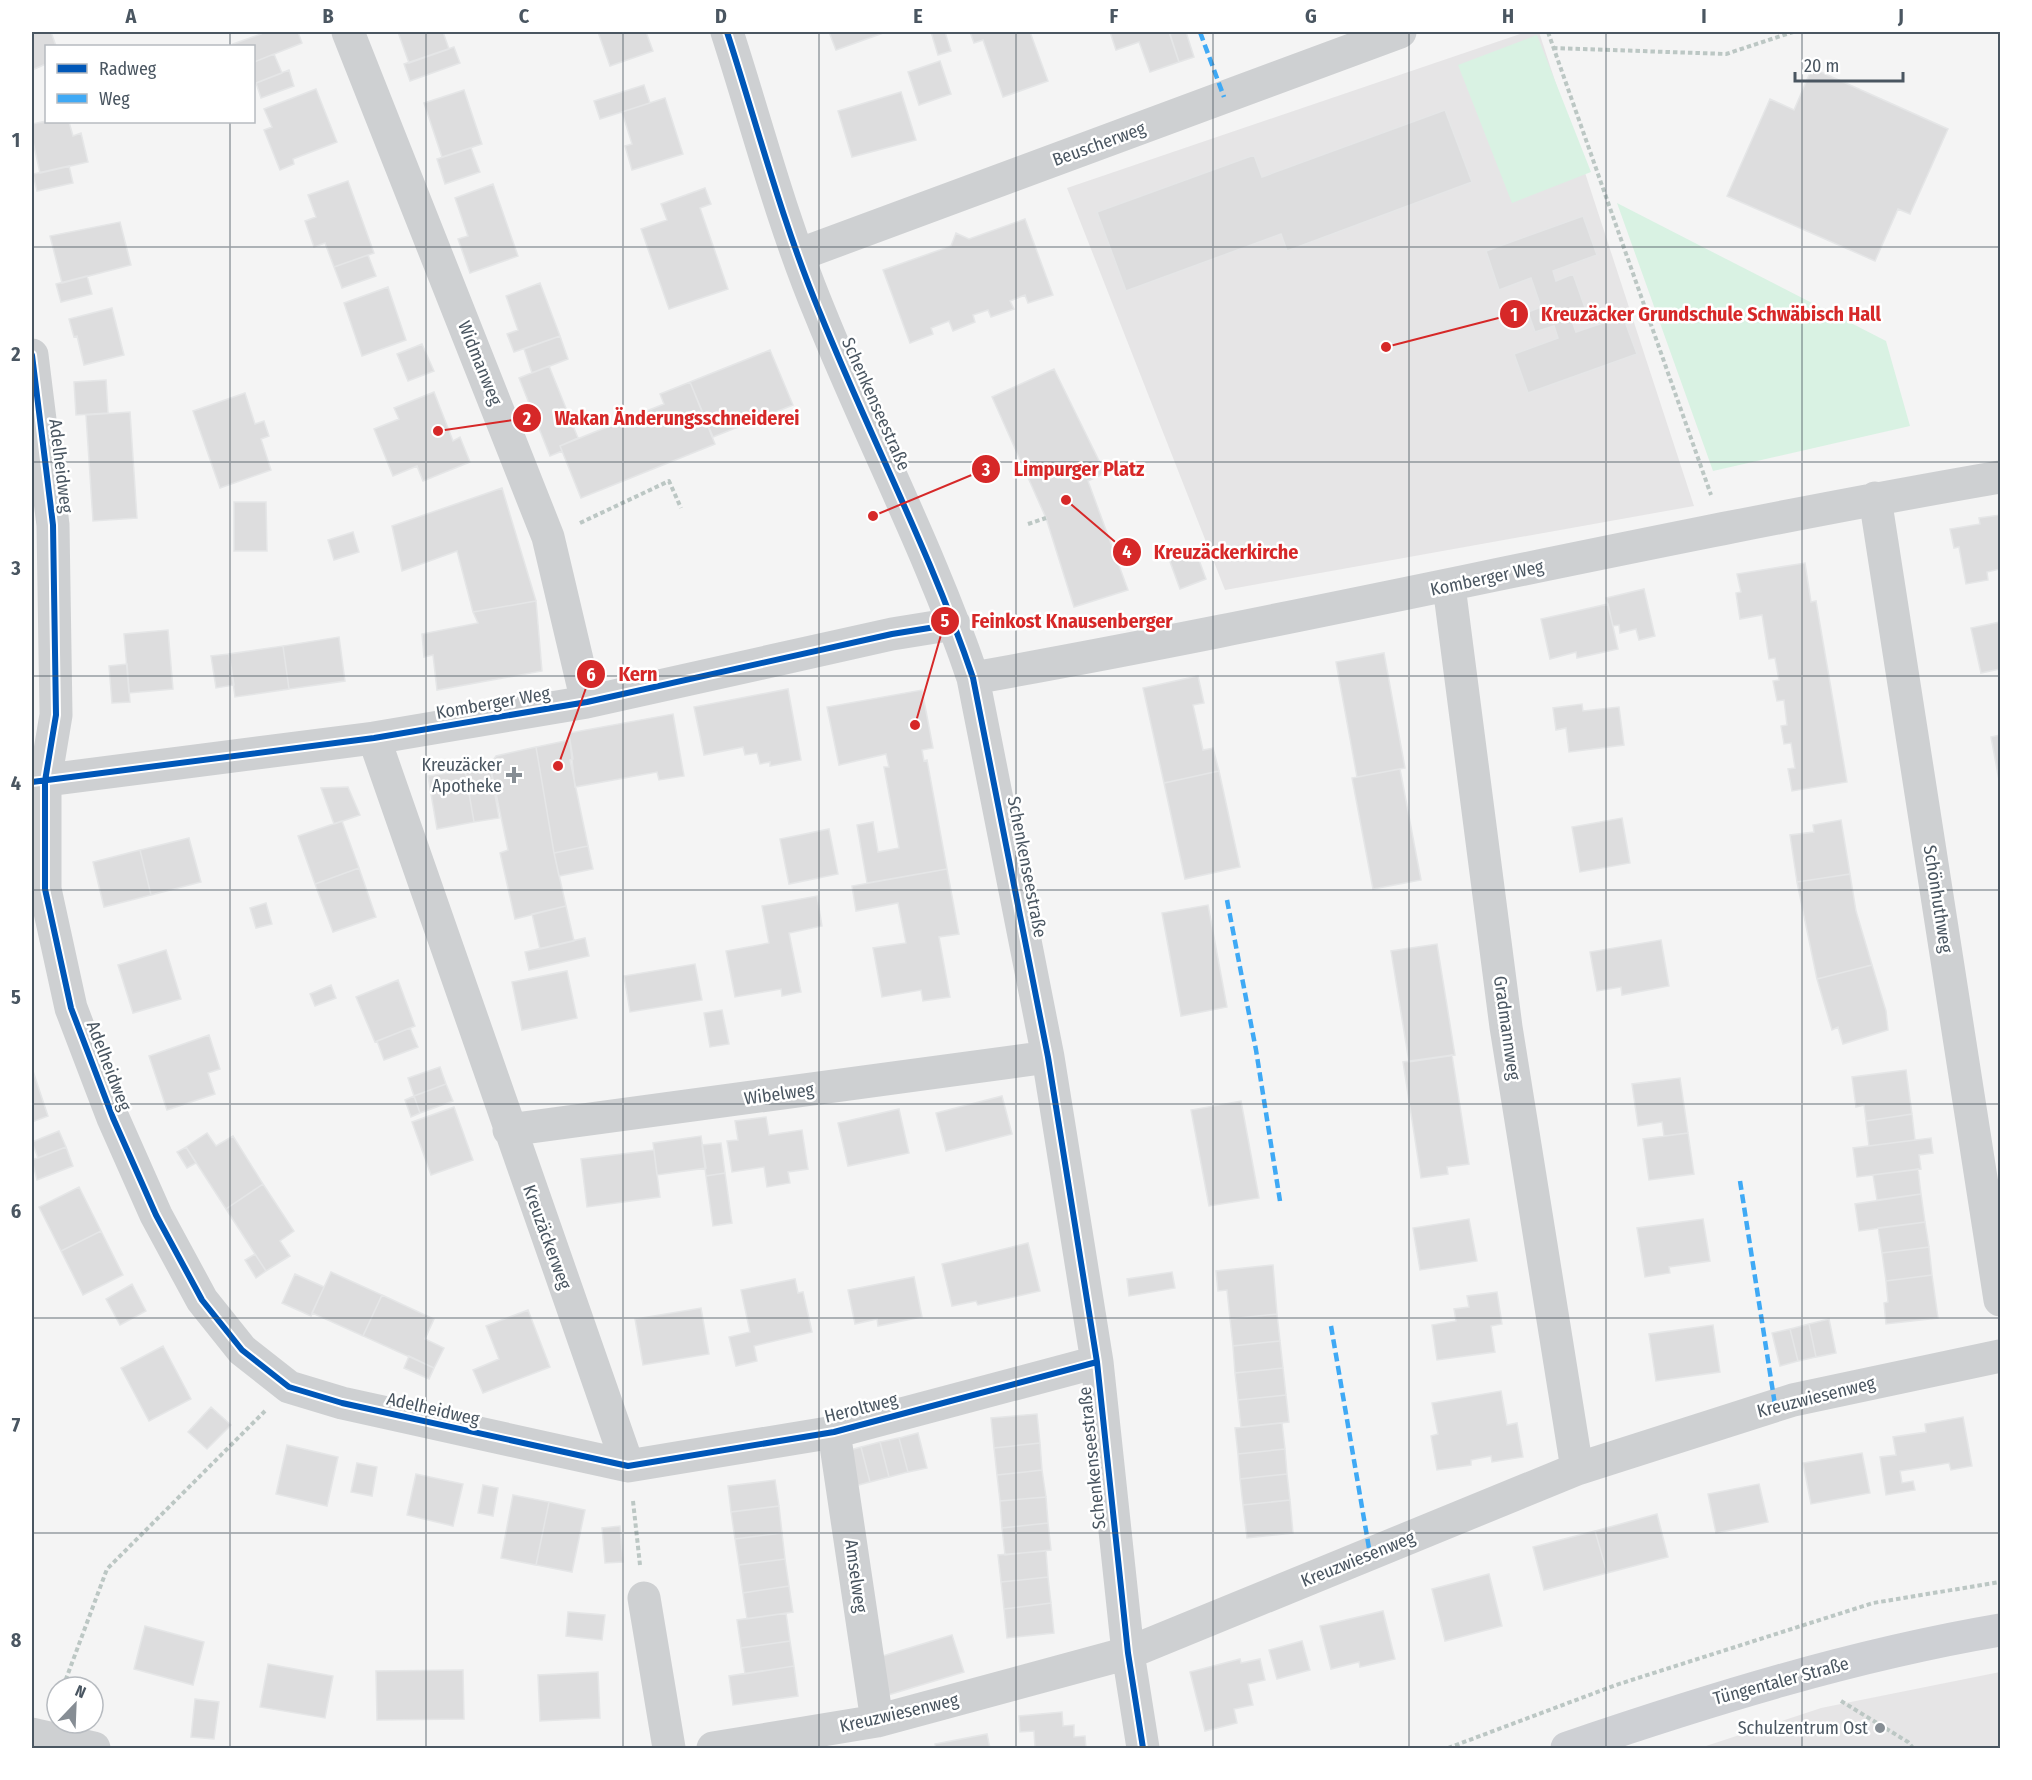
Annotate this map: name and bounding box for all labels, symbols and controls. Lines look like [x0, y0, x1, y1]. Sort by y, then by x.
text: A [125, 4, 138, 28]
text: B [322, 4, 334, 28]
text: C [519, 4, 530, 28]
text: D [715, 4, 727, 28]
text: E [913, 4, 923, 28]
text: F [1110, 4, 1119, 28]
text: G [1305, 4, 1317, 28]
text: H [1502, 4, 1514, 28]
text: I [1701, 4, 1707, 28]
text: J [1897, 4, 1904, 28]
legend [45, 45, 255, 123]
scale bar [1795, 45, 1903, 83]
text: 20 m [1804, 55, 1839, 77]
text: Radweg [99, 58, 157, 80]
text: Weg [99, 88, 130, 110]
street label: Beuscherweg [1050, 117, 1149, 171]
text: 1 [12, 128, 20, 152]
callout: Kreuzäcker Grundschule Schwäbisch Hall [1499, 295, 1893, 333]
text: Kreuzäcker Grundschule Schwäbisch Hall [1541, 302, 1882, 326]
text: 1 [1510, 304, 1518, 326]
street label: Widmanweg [453, 318, 507, 409]
street label: Schenkenseestraße [837, 334, 915, 474]
text: 2 [10, 342, 21, 366]
callout: Wakan Änderungsschneiderei [512, 399, 811, 437]
text: Wakan Änderungsschneiderei [554, 406, 800, 430]
text: 2 [522, 408, 531, 430]
street label: Adelheidweg [44, 418, 78, 515]
callout: Limpurger Platz [971, 450, 1156, 488]
text: Limpurger Platz [1014, 457, 1145, 481]
text: 3 [981, 459, 991, 481]
callout: Kreuzäckerkirche [1112, 533, 1311, 571]
text: Kreuzäckerkirche [1154, 540, 1298, 564]
text: 4 [1122, 541, 1132, 563]
street label: Komberger Weg [1428, 555, 1546, 601]
text: 3 [10, 556, 21, 580]
callout: Feinkost Knausenberger [930, 602, 1185, 640]
text: Feinkost Knausenberger [971, 609, 1173, 633]
text: 5 [941, 610, 950, 632]
callout: Kern [576, 655, 670, 693]
text: Kern [618, 662, 658, 686]
text: 6 [586, 664, 596, 686]
street label: Komberger Weg [434, 682, 552, 724]
place label: Kreuzäcker Apotheke [422, 754, 503, 797]
marker: Kreuzäcker Apotheke [507, 768, 521, 782]
text: 4 [11, 771, 21, 795]
street label: Schenkenseestraße [1003, 795, 1051, 939]
street label: Schönhuthweg [1919, 844, 1957, 955]
street label: Gradmannweg [1489, 974, 1525, 1082]
text: 5 [11, 985, 21, 1009]
street label: Adelheidweg [82, 1018, 136, 1115]
street label: Wibelweg [743, 1078, 816, 1110]
street label: Kreuzäckerweg [518, 1182, 576, 1293]
text: 6 [11, 1199, 21, 1223]
street label: Kreuzwiesenweg [1755, 1372, 1878, 1422]
street label: Schenkenseestraße [1074, 1386, 1110, 1530]
street label: Adelheidweg [385, 1388, 482, 1430]
street label: Heroltweg [822, 1388, 900, 1428]
text: 7 [12, 1413, 21, 1437]
street label: Kreuzwiesenweg [1298, 1526, 1419, 1592]
street label: Amselweg [840, 1538, 872, 1615]
text: 8 [11, 1628, 22, 1652]
street label: Tüngentaler Straße [1711, 1652, 1851, 1710]
north arrow [45, 1675, 105, 1735]
text: N [73, 1681, 89, 1702]
street label: Kreuzwiesenweg [838, 1689, 961, 1737]
place label: Schulzentrum Ost [1738, 1717, 1868, 1739]
marker: Schulzentrum Ost [1873, 1721, 1887, 1735]

